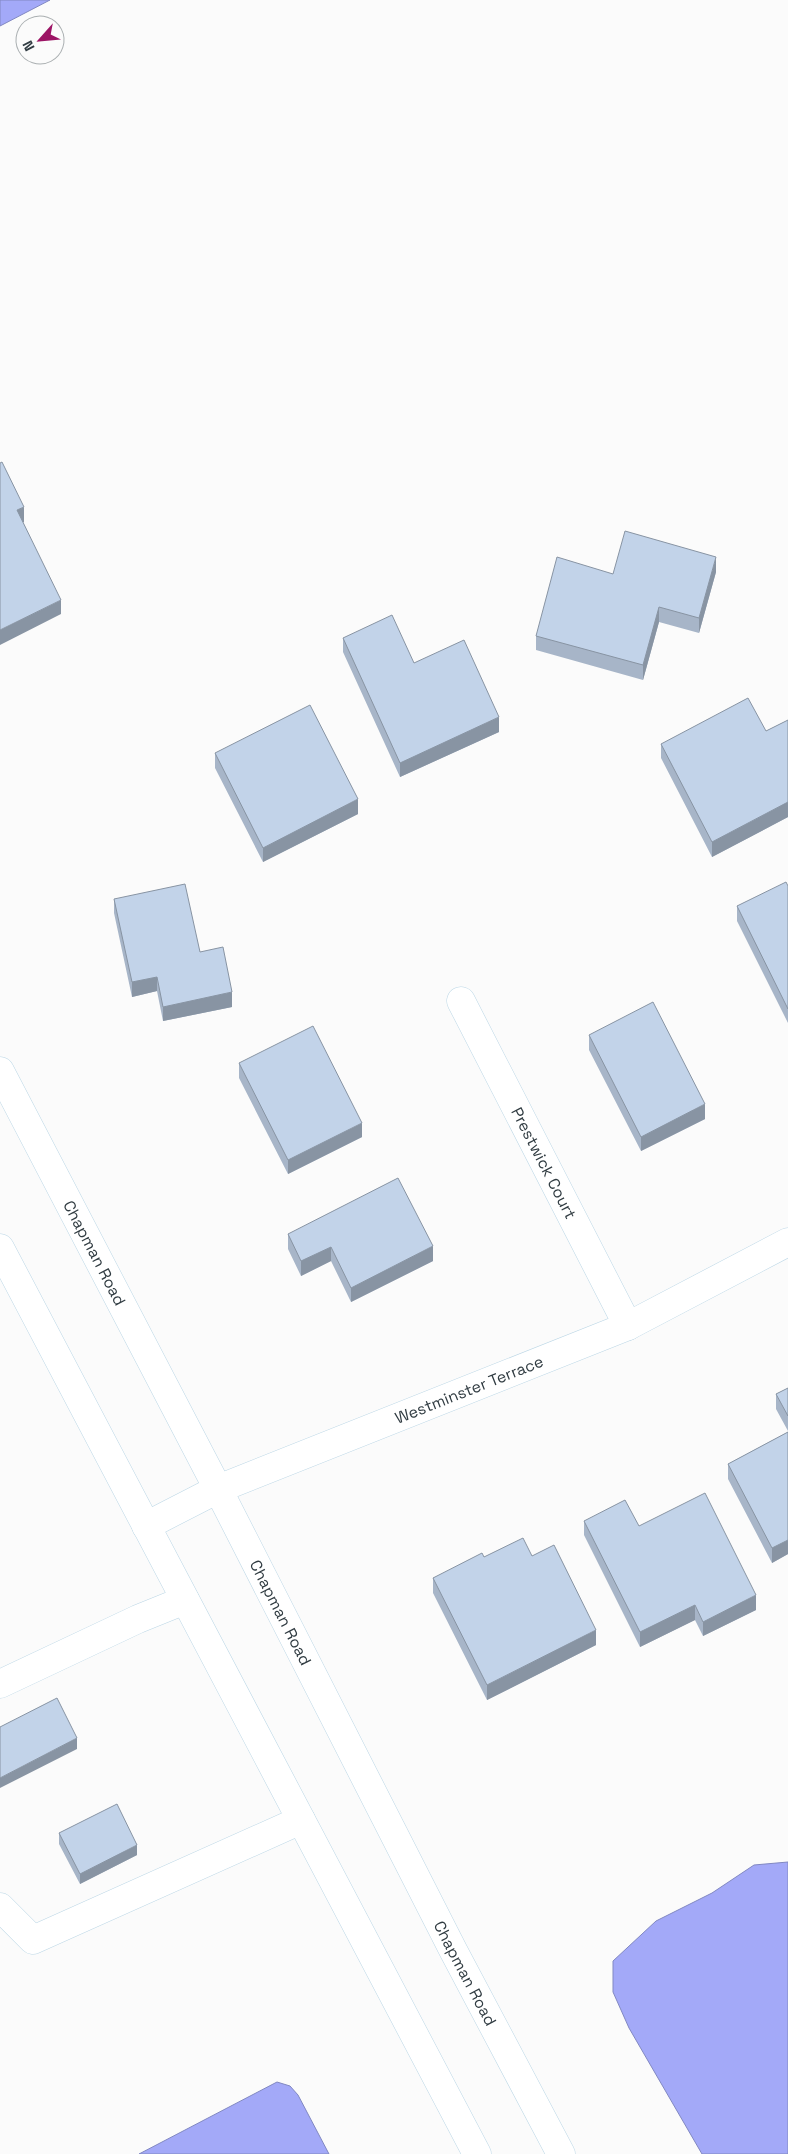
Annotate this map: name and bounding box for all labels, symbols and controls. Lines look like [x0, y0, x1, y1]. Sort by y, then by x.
north arrow [15, 15, 65, 65]
text: N [18, 38, 39, 54]
street label: Prestwick Court [507, 1103, 582, 1222]
street label: Chapman Road [59, 1197, 131, 1309]
street label: Westminster Terrace [392, 1350, 546, 1428]
street label: Chapman Road [245, 1556, 317, 1669]
street label: Chapman Road [429, 1917, 502, 2029]

